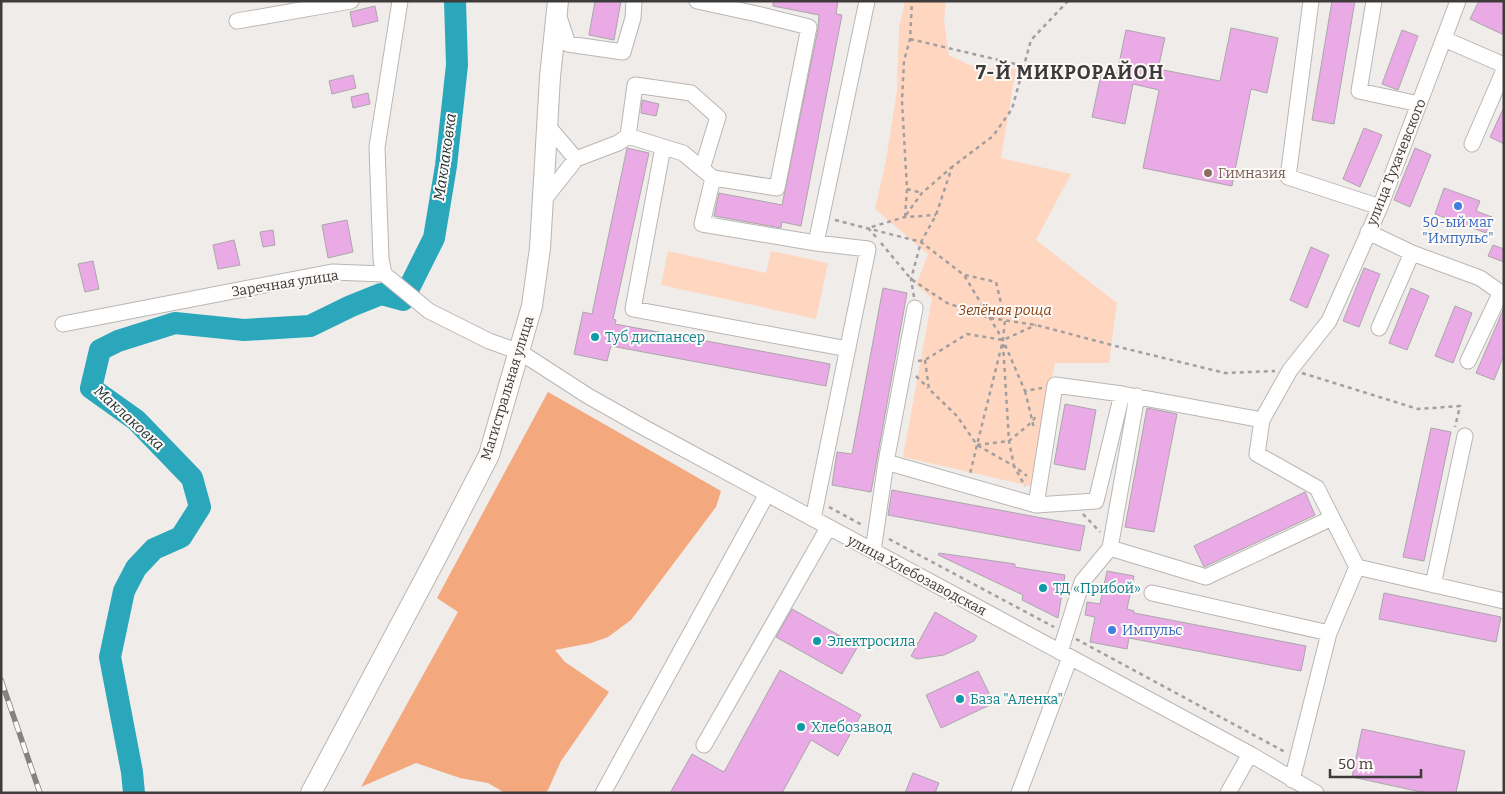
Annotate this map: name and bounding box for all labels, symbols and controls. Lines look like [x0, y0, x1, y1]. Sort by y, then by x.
district label: 7-Й МИКРОРАЙОН [976, 60, 1164, 84]
street label: улица Тухачевского [1363, 96, 1430, 229]
water label: Маклаковка [430, 112, 460, 202]
place label: Гимназия [1218, 165, 1286, 182]
marker: Гимназия [1202, 167, 1214, 179]
marker: 50-ый маг "Импульс" [1452, 200, 1464, 212]
place label: 50-ый маг "Импульс" [1422, 214, 1494, 247]
street label: Заречная улица [230, 267, 340, 300]
park label: Зелёная роща [958, 302, 1052, 319]
street label: Магистральная улица [477, 314, 538, 462]
place label: Туб диспансер [605, 329, 705, 346]
marker: Туб диспансер [589, 331, 601, 343]
water label: Маклаковка [90, 382, 168, 454]
street label: улица Хлебозаводская [843, 531, 989, 619]
place label: ТД «Прибой» [1053, 580, 1141, 597]
marker: ТД «Прибой» [1037, 582, 1049, 594]
place label: Импульс [1122, 622, 1182, 639]
marker: Импульс [1106, 624, 1118, 636]
place label: Электросила [827, 633, 916, 650]
marker: Электросила [811, 635, 823, 647]
place label: База "Аленка" [970, 691, 1063, 708]
marker: База "Аленка" [954, 693, 966, 705]
place label: Хлебозавод [811, 719, 892, 736]
marker: Хлебозавод [795, 721, 807, 733]
scale bar [1330, 746, 1421, 778]
text: 50 m [1338, 755, 1374, 773]

